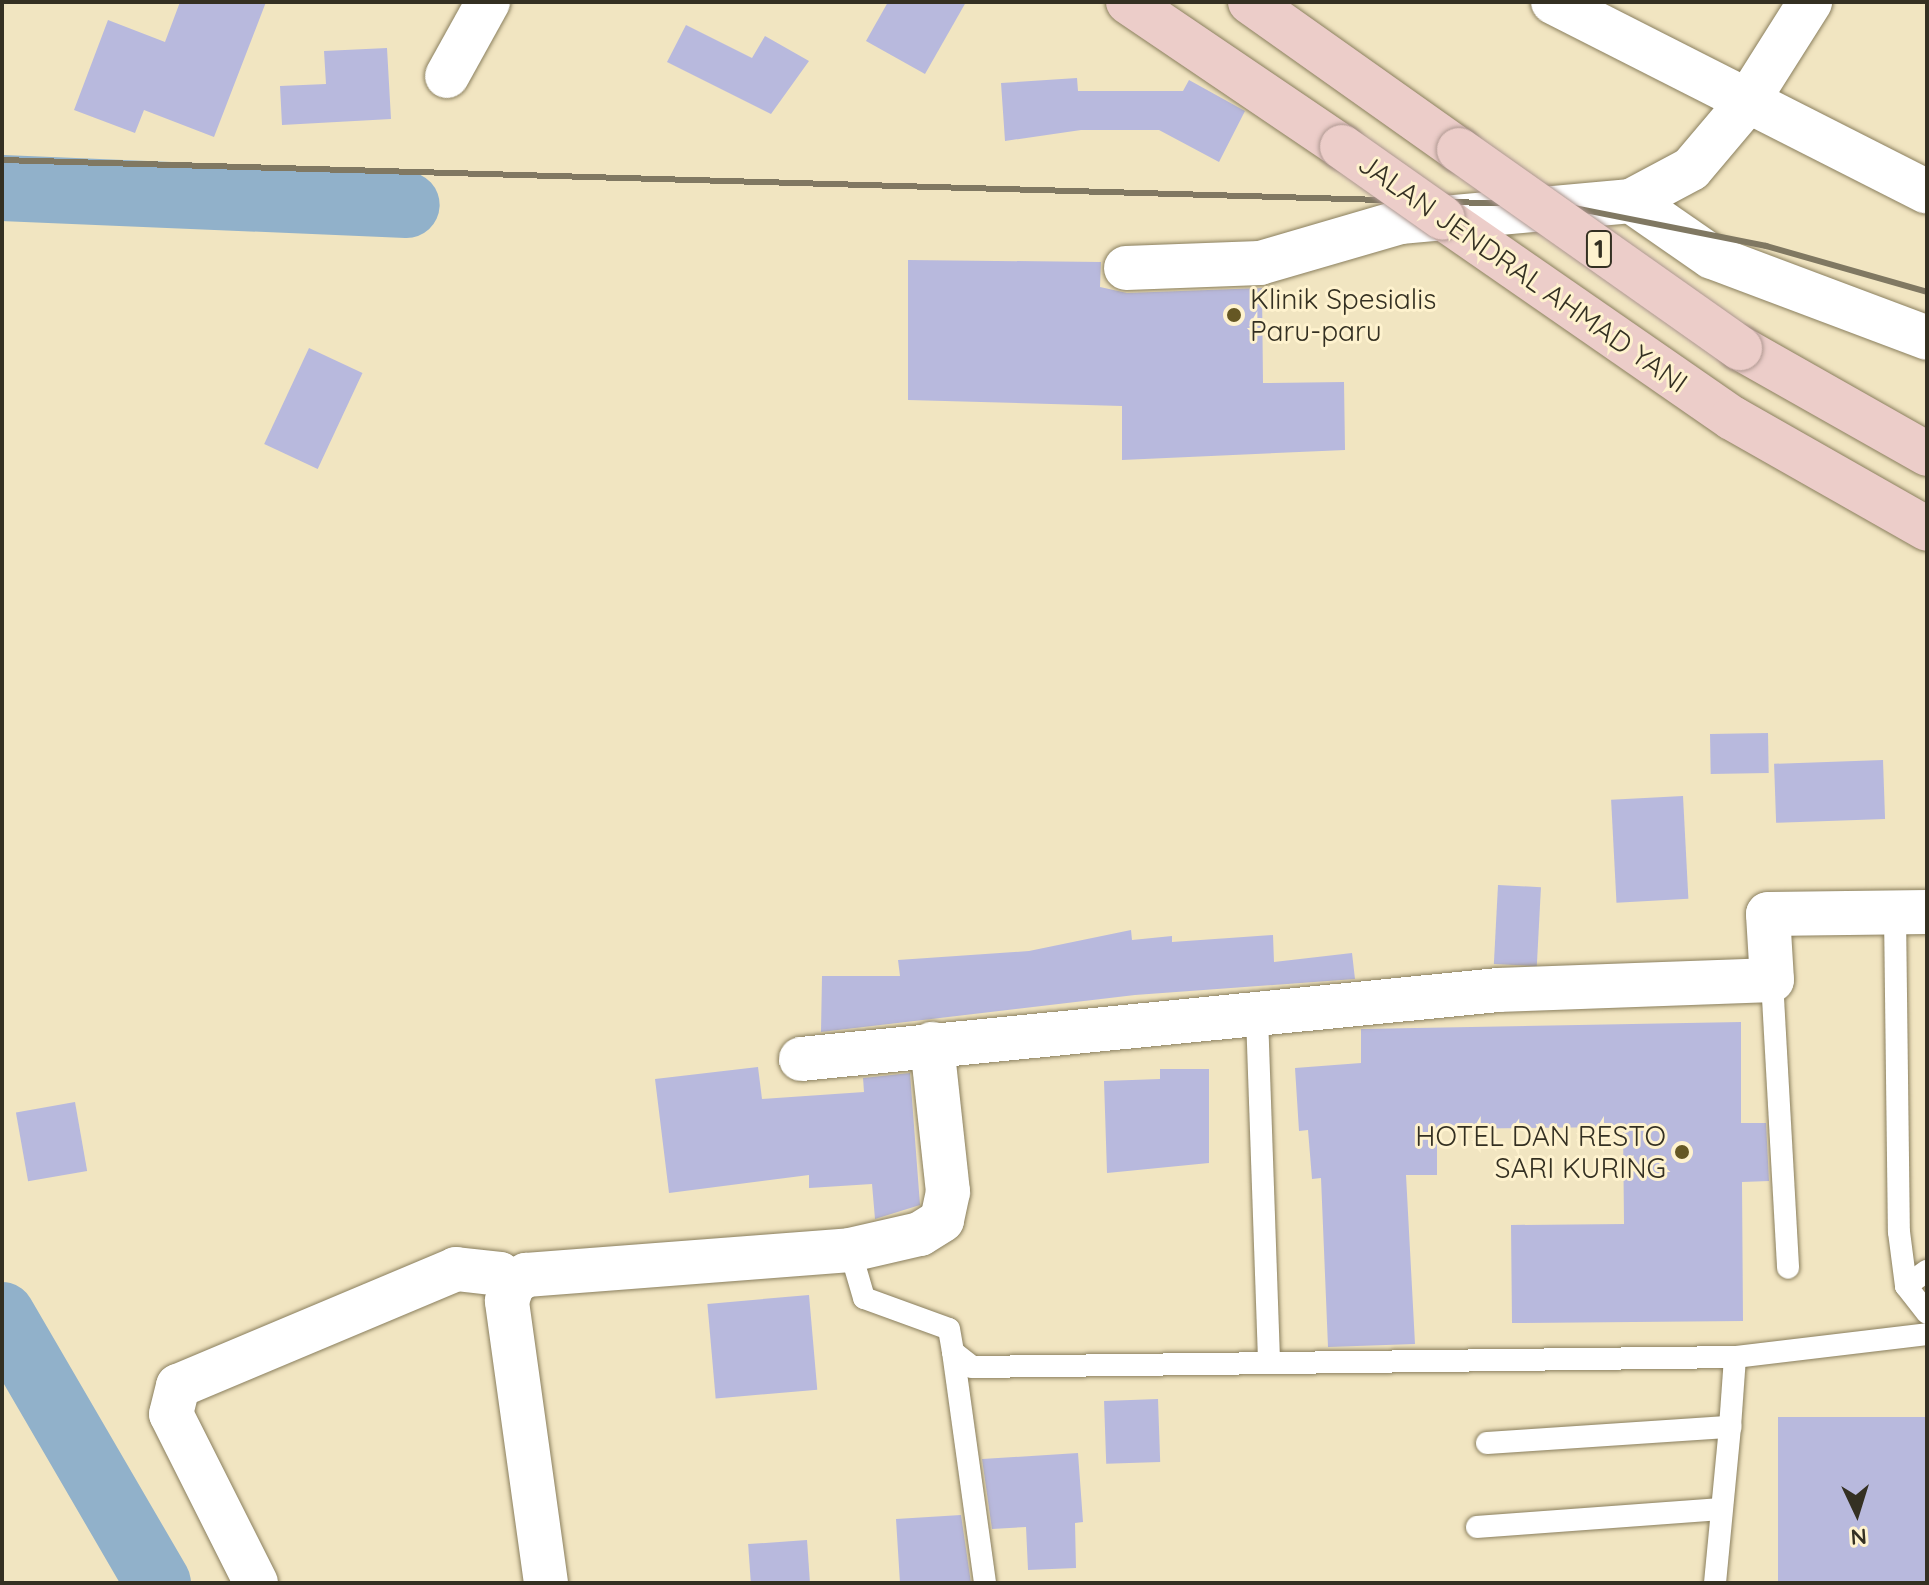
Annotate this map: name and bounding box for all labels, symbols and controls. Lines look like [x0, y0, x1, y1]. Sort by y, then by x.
street label: JALAN JENDRAL AHMAD YANI [1352, 146, 1694, 400]
road number: 1 [1585, 227, 1613, 271]
place label: Klinik Spesialis Paru-paru [1250, 282, 1436, 348]
marker: Klinik Spesialis Paru-paru [1225, 306, 1243, 324]
place label: HOTEL DAN RESTO SARI KURING [1415, 1119, 1666, 1185]
marker: HOTEL DAN RESTO SARI KURING [1673, 1143, 1691, 1161]
north arrow [1817, 1473, 1897, 1553]
text: N [1850, 1522, 1868, 1551]

